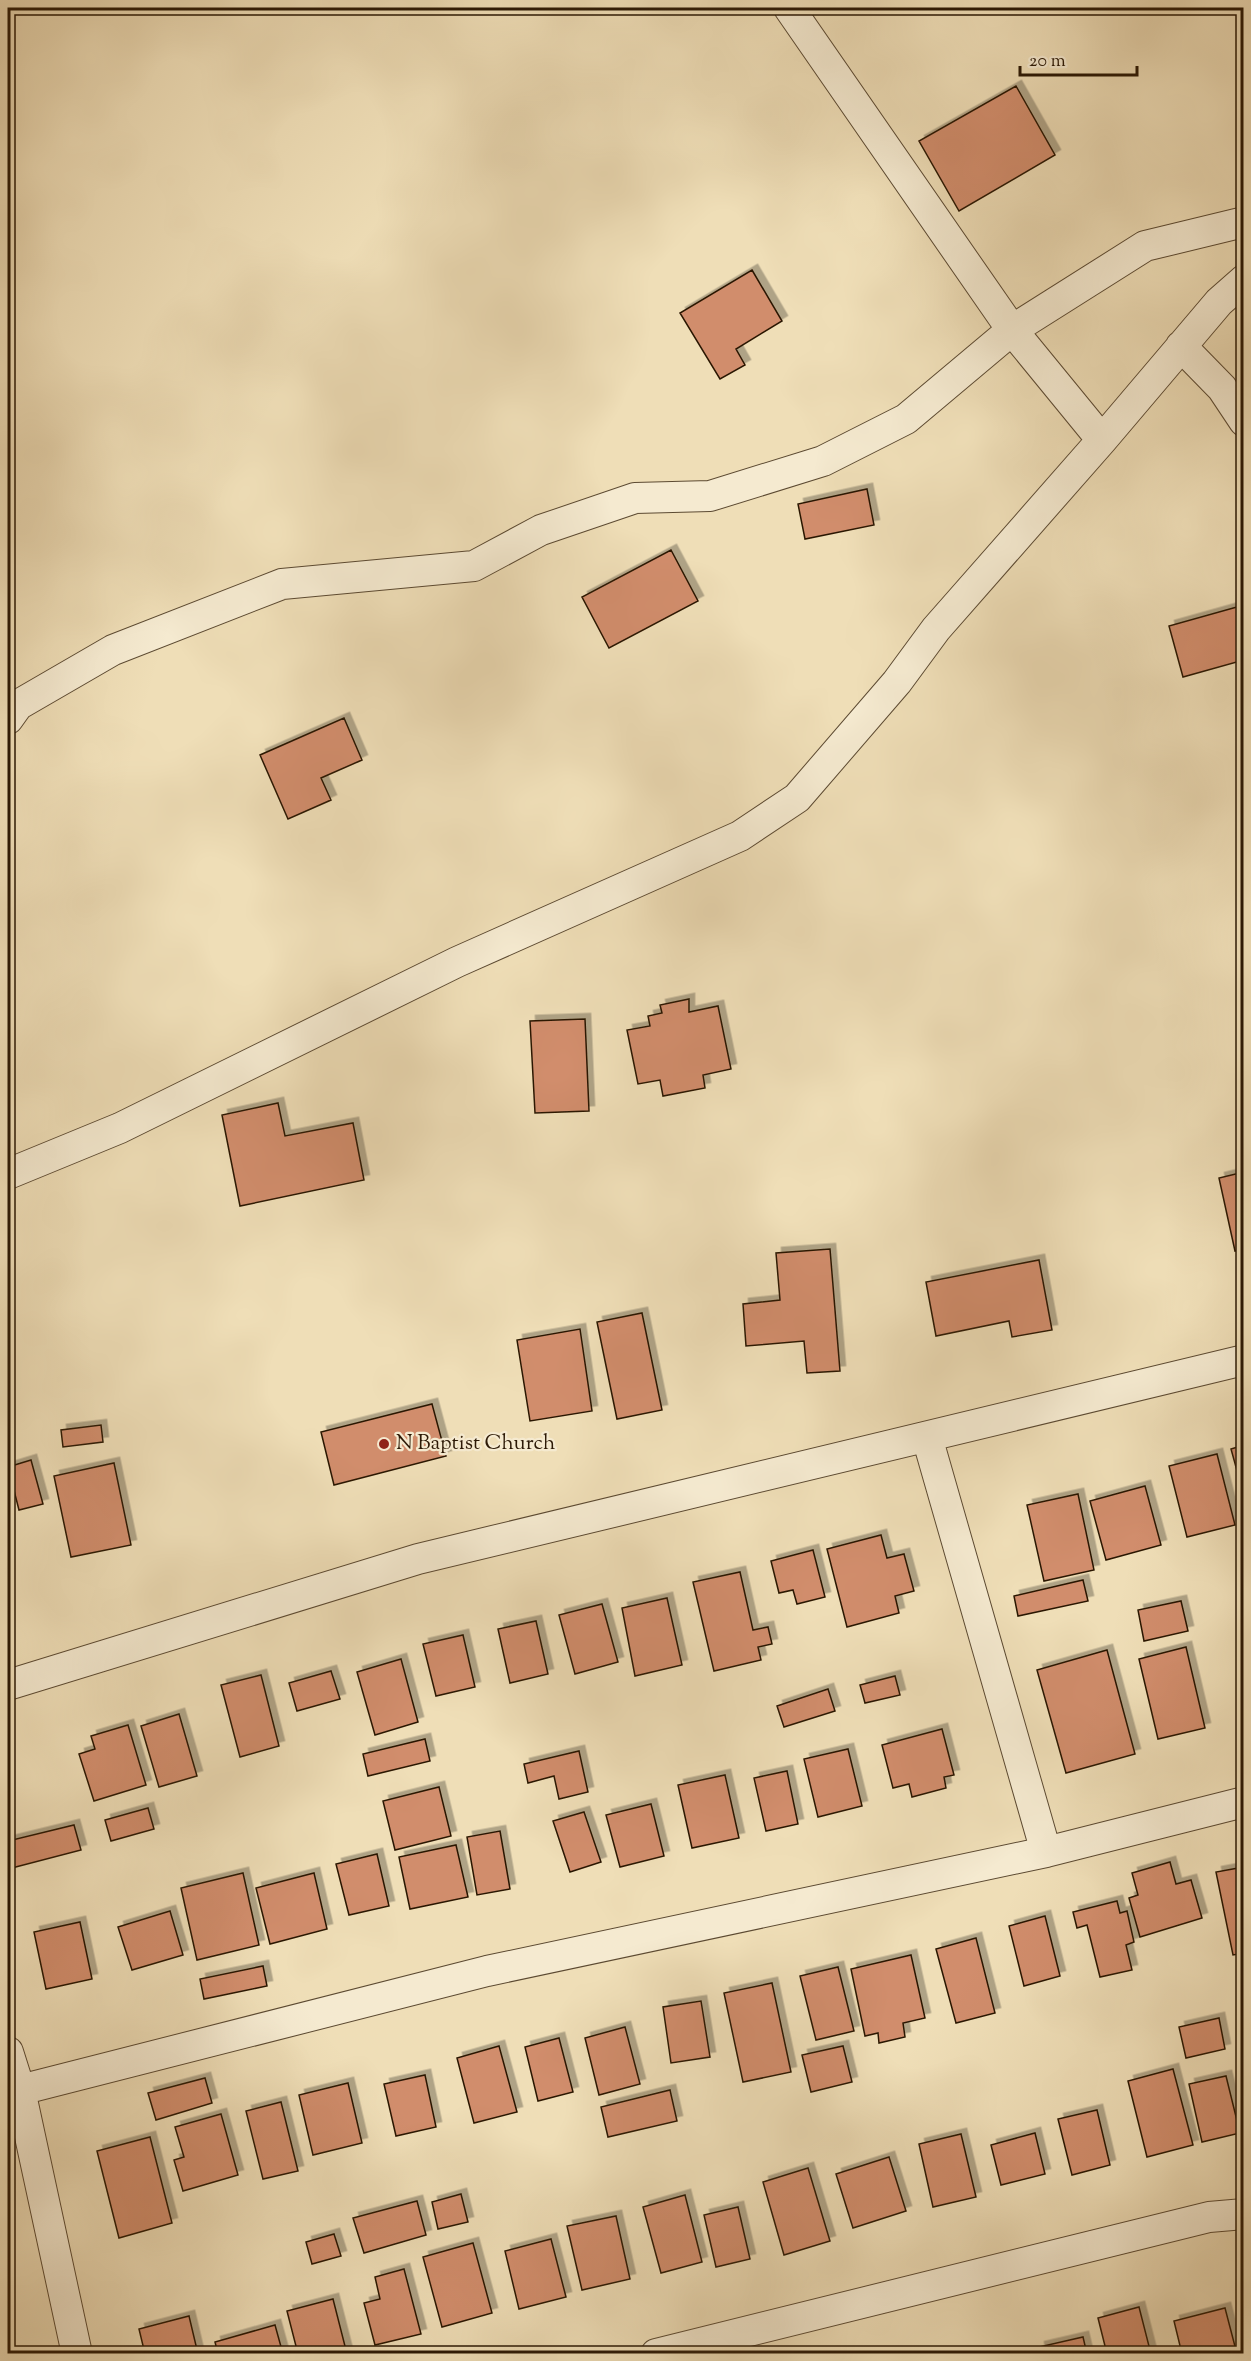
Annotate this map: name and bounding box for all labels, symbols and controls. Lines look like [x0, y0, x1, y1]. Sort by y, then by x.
scale bar [1020, 39, 1137, 77]
text: 20 m [1029, 49, 1066, 75]
place label: N Baptist Church [396, 1429, 555, 1459]
marker: N Baptist Church [377, 1437, 391, 1451]

